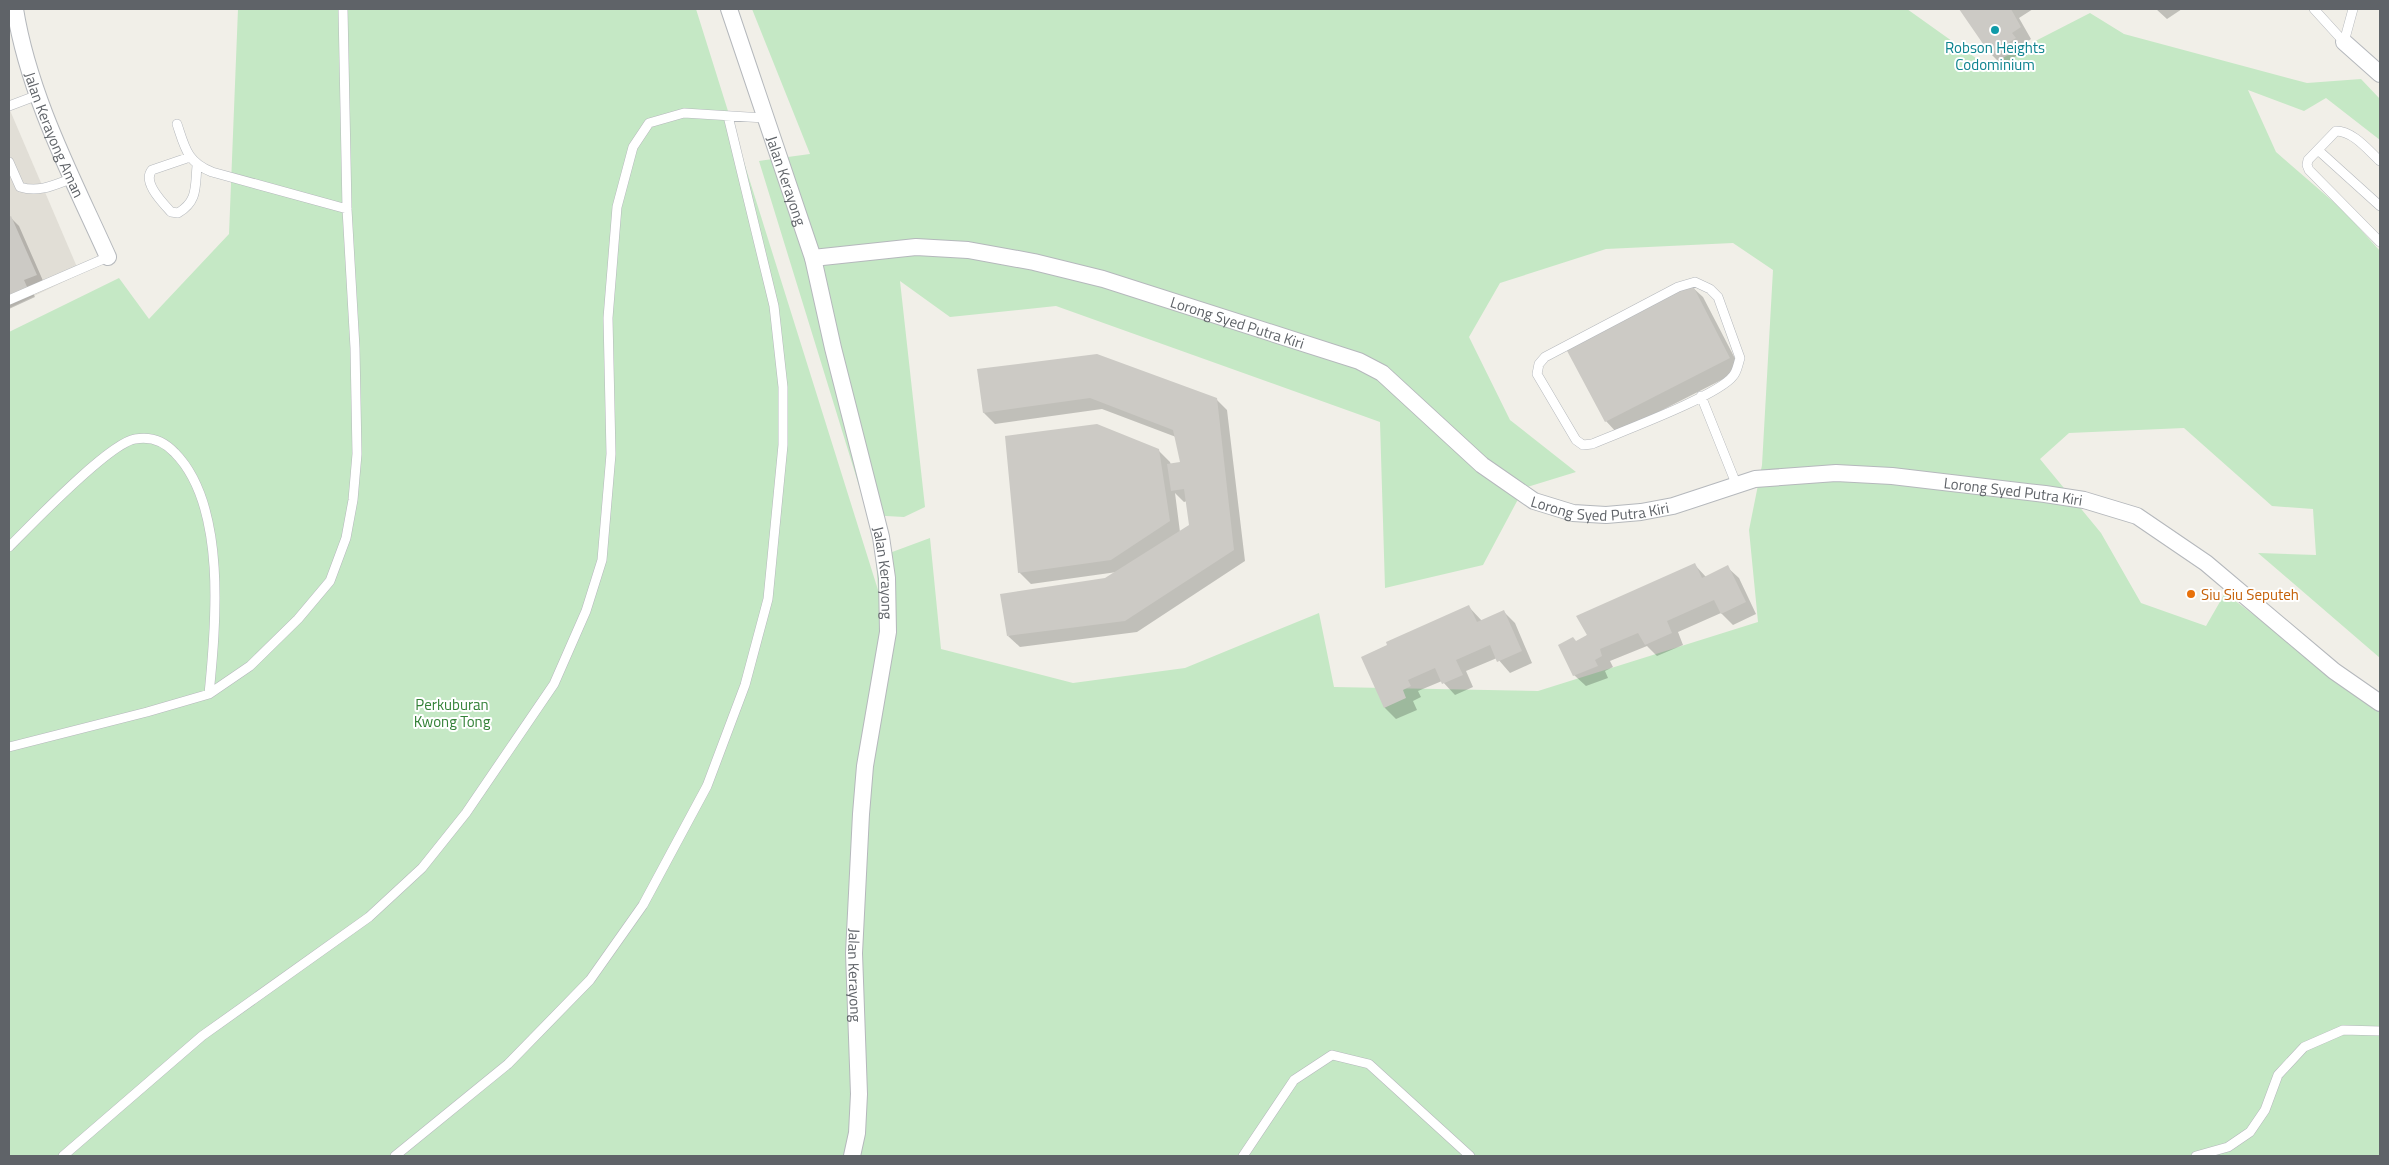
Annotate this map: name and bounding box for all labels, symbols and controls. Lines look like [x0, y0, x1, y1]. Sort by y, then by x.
marker: Robson Heights Codominium [1989, 24, 2001, 36]
place label: Robson Heights Codominium [1945, 36, 2045, 76]
street label: Jalan Kerayong Aman [19, 69, 91, 201]
street label: Jalan Kerayong [761, 132, 813, 229]
street label: Lorong Syed Putra Kiri [1167, 290, 1307, 354]
street label: Lorong Syed Putra Kiri [1943, 471, 2084, 511]
street label: Lorong Syed Putra Kiri [1528, 489, 1671, 527]
street label: Jalan Kerayong [867, 524, 899, 620]
place label: Siu Siu Seputeh [2201, 583, 2299, 606]
marker: Siu Siu Seputeh [2185, 588, 2197, 600]
park label: Perkuburan Kwong Tong [414, 693, 491, 733]
street label: Jalan Kerayong [842, 928, 868, 1023]

